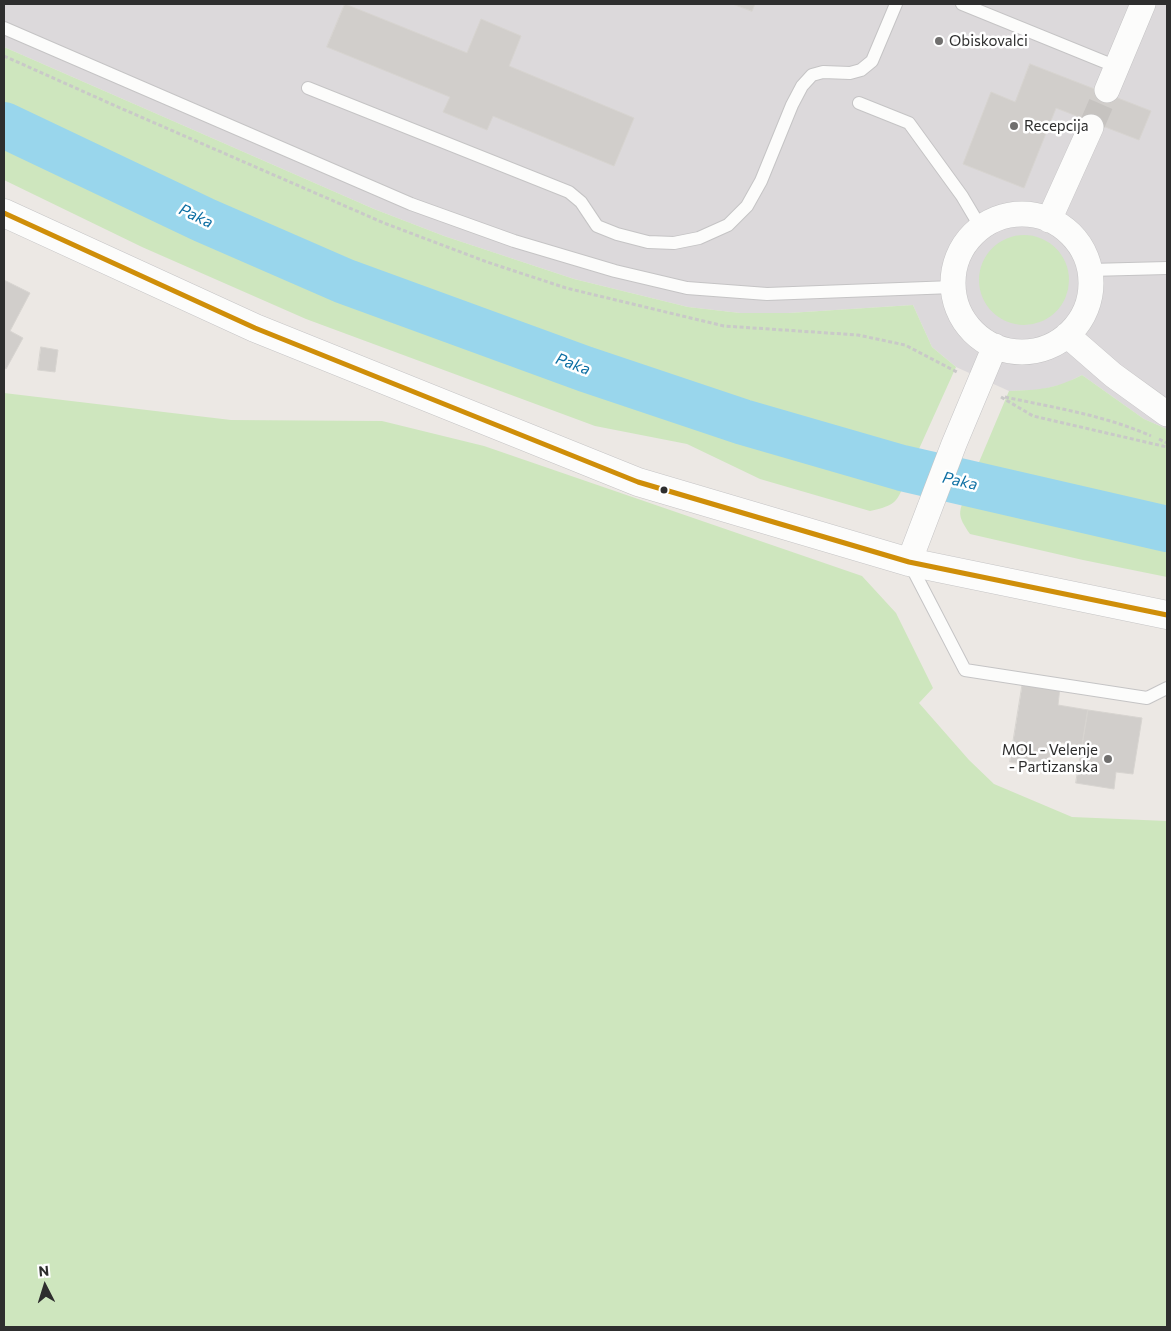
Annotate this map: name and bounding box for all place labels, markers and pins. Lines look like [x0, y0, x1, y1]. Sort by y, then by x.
place label: Obiskovalci [949, 32, 1028, 50]
marker: Obiskovalci [933, 35, 945, 47]
place label: Recepcija [1024, 117, 1089, 135]
marker: Recepcija [1008, 120, 1020, 132]
unlabelled marker [659, 485, 669, 495]
place label: MOL - Velenje - Partizanska [1002, 741, 1098, 776]
marker: MOL - Velenje - Partizanska [1102, 753, 1114, 765]

